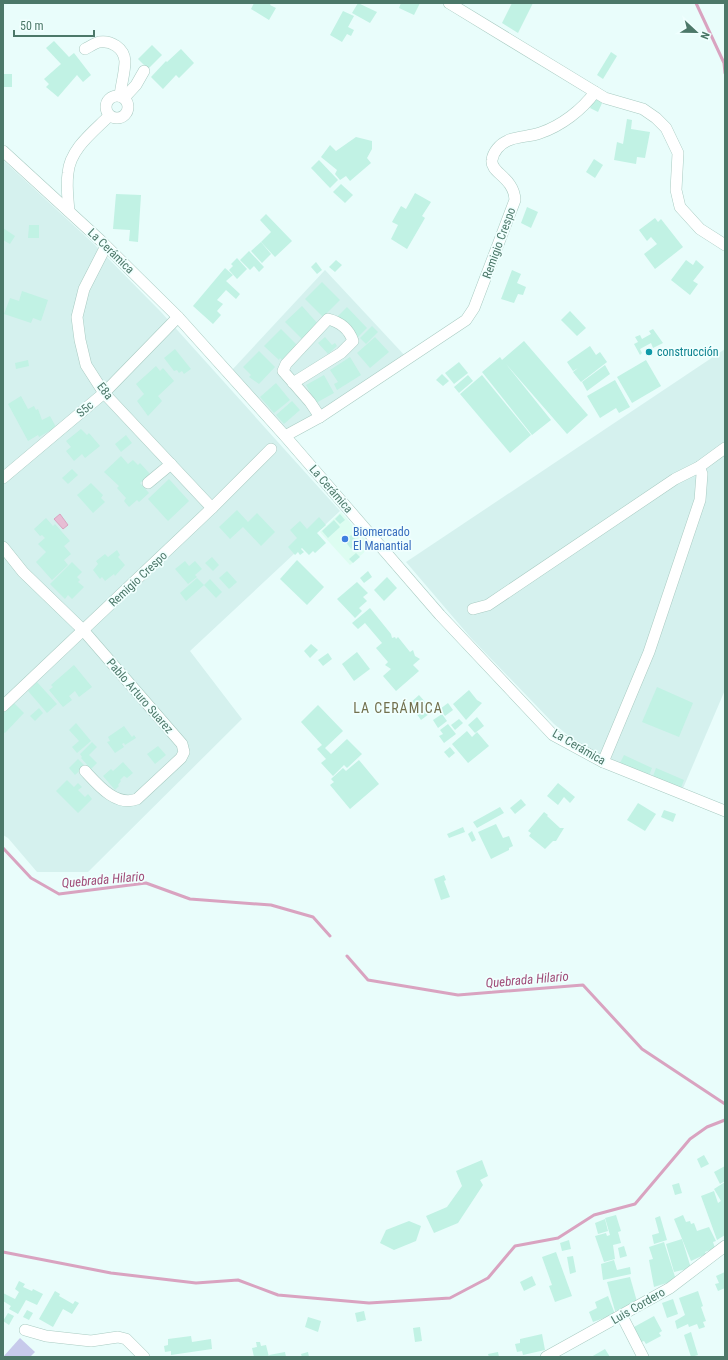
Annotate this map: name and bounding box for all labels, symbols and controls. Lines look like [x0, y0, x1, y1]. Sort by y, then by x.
scale bar [14, 12, 94, 38]
north arrow [676, 12, 716, 52]
text: 50 m [20, 19, 44, 33]
text: N [697, 30, 712, 41]
street label: Remigio Crespo [480, 206, 518, 280]
street label: La Cerámica [85, 226, 137, 277]
place label: construcción [657, 345, 719, 359]
marker: construcción [644, 347, 654, 357]
street label: E8a [94, 380, 116, 402]
street label: S5c [74, 398, 97, 420]
street label: La Cerámica [306, 462, 356, 516]
place label: Biomercado El Manantial [353, 525, 411, 553]
marker: Biomercado El Manantial [340, 534, 350, 544]
street label: Remigio Crespo [106, 548, 170, 610]
street label: Pablo Arturo Suarez [104, 656, 176, 736]
district label: LA CERÁMICA [353, 699, 443, 716]
street label: La Cerámica [550, 726, 608, 768]
water label: Quebrada Hilario [61, 868, 145, 891]
water label: Quebrada Hilario [485, 968, 569, 991]
street label: Luis Cordero [609, 1285, 667, 1327]

